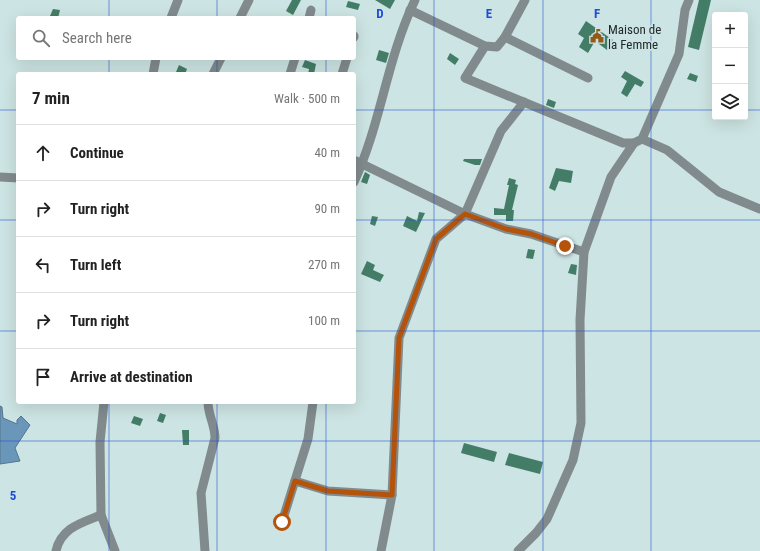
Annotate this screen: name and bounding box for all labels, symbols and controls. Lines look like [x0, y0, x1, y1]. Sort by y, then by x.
text: D [376, 6, 384, 21]
text: E [486, 6, 493, 21]
text: F [594, 6, 600, 21]
map controls [712, 12, 748, 120]
button: + [712, 12, 748, 48]
search box [16, 16, 356, 60]
place label: Maison de la Femme [608, 22, 661, 52]
icon: search [30, 27, 52, 49]
public building icon: Maison de la Femme [589, 28, 605, 44]
text: Search here [62, 29, 132, 47]
button: − [712, 48, 748, 84]
button: layers [712, 84, 748, 120]
text: 7 min [32, 88, 70, 108]
text: Walk · 500 m [274, 91, 340, 106]
icon: ahead [32, 142, 54, 164]
text: Continue [70, 144, 124, 162]
text: 40 m [314, 145, 340, 160]
icon: right [32, 198, 54, 220]
text: Turn right [70, 200, 129, 218]
text: 90 m [314, 201, 340, 216]
route end [556, 237, 574, 255]
icon: left [32, 254, 54, 276]
text: Turn left [70, 256, 121, 274]
text: 270 m [308, 257, 340, 272]
icon: right [32, 310, 54, 332]
text: Turn right [70, 312, 129, 330]
text: 100 m [308, 313, 340, 328]
icon: arrive [32, 366, 54, 388]
text: Arrive at destination [70, 368, 193, 386]
text: 5 [10, 488, 17, 503]
route start [273, 513, 291, 531]

